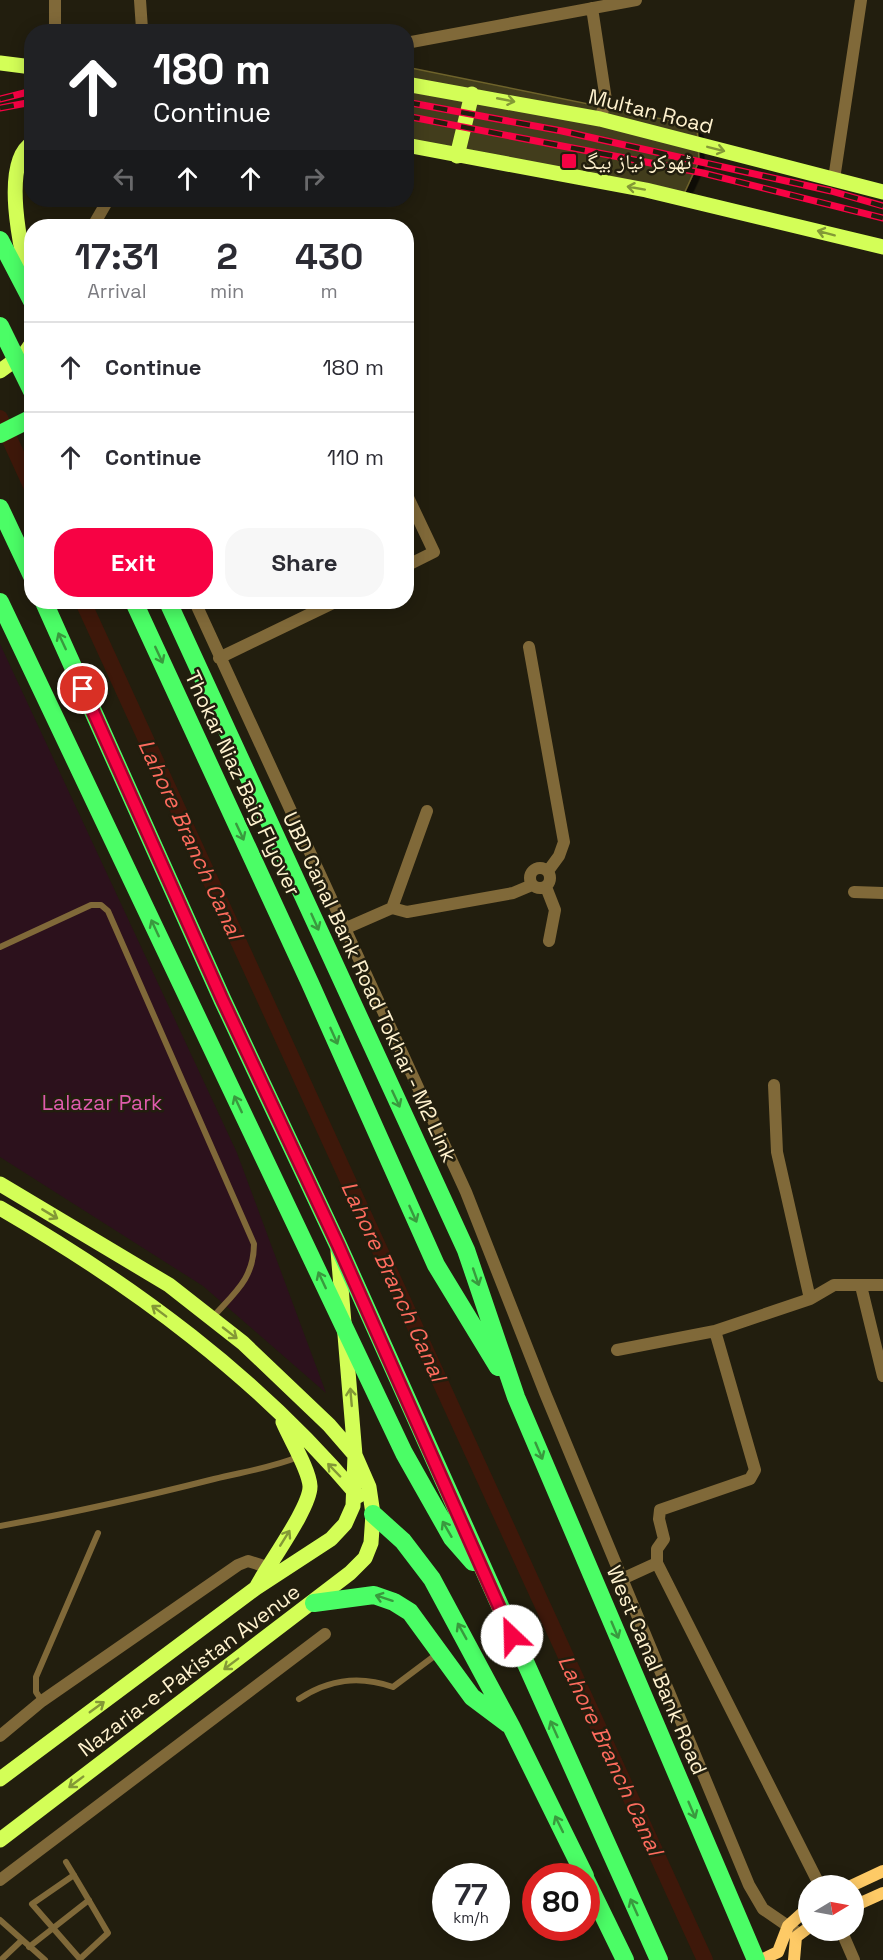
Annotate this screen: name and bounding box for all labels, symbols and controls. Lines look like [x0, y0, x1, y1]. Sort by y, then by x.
text: 180 m [153, 43, 271, 96]
icon: ahead [54, 48, 132, 126]
street label: Multan Road [586, 82, 716, 140]
text: Continue [153, 95, 271, 130]
one-way arrow [495, 95, 515, 106]
one-way arrow [706, 143, 725, 155]
place label: ٹھوکر نیاز بیگ [582, 148, 691, 175]
marker: ٹھوکر نیاز بیگ [560, 152, 578, 170]
icon: left [108, 162, 141, 195]
icon: ahead [171, 162, 204, 195]
icon: ahead [234, 162, 267, 195]
icon: right [297, 162, 330, 195]
one-way arrow [627, 183, 647, 194]
one-way arrow [817, 226, 836, 238]
text: 17:31 [75, 234, 159, 280]
text: 2 [216, 234, 238, 280]
text: 430 [295, 234, 363, 280]
text: Arrival [87, 278, 147, 304]
text: min [210, 278, 244, 304]
text: m [321, 278, 338, 304]
icon: ahead [54, 351, 87, 384]
text: Continue [105, 353, 201, 381]
text: 180 m [322, 353, 384, 381]
icon: ahead [54, 441, 87, 474]
text: Continue [105, 443, 201, 471]
text: 110 m [327, 443, 384, 471]
button: Exit [54, 528, 213, 597]
button: Share [225, 528, 384, 597]
one-way arrow [56, 633, 67, 651]
one-way arrow [153, 645, 165, 663]
pin [57, 663, 108, 714]
street label: Thokar Niaz Baig Flyover [179, 666, 307, 900]
icon: arrive [66, 672, 99, 705]
water label: Lahore Branch Canal [132, 735, 251, 946]
street label: UBD Canal Bank Road Tokhar - M2 Link [277, 807, 463, 1167]
one-way arrow [235, 822, 247, 840]
one-way arrow [309, 913, 321, 931]
one-way arrow [148, 919, 160, 937]
one-way arrow [328, 1027, 340, 1045]
park label: Lalazar Park [42, 1089, 162, 1116]
one-way arrow [391, 1090, 403, 1108]
one-way arrow [232, 1096, 244, 1114]
water label: Lahore Branch Canal [335, 1177, 454, 1388]
one-way arrow [408, 1205, 419, 1223]
one-way arrow [41, 1208, 58, 1220]
one-way arrow [471, 1267, 482, 1286]
one-way arrow [315, 1272, 327, 1290]
one-way arrow [152, 1305, 168, 1318]
one-way arrow [222, 1326, 238, 1339]
one-way arrow [345, 1388, 356, 1407]
one-way arrow [534, 1441, 545, 1459]
one-way arrow [327, 1463, 342, 1478]
one-way arrow [441, 1521, 453, 1538]
one-way arrow [279, 1530, 291, 1547]
street label: West Canal Bank Road [601, 1561, 713, 1779]
street label: Nazaria-e-Pakistan Avenue [73, 1578, 305, 1762]
one-way arrow [375, 1592, 394, 1603]
position arrow [480, 1604, 544, 1668]
one-way arrow [610, 1621, 622, 1639]
one-way arrow [456, 1623, 468, 1640]
water label: Lahore Branch Canal [552, 1651, 671, 1862]
one-way arrow [224, 1658, 240, 1671]
one-way arrow [89, 1700, 105, 1713]
one-way arrow [548, 1721, 559, 1739]
one-way arrow [68, 1775, 84, 1788]
one-way arrow [687, 1800, 698, 1818]
one-way arrow [553, 1815, 564, 1833]
speed limit sign: 80 [522, 1863, 600, 1941]
text: 77 [454, 1875, 488, 1914]
north arrow [798, 1875, 864, 1941]
map controls [798, 1875, 864, 1941]
one-way arrow [628, 1898, 640, 1916]
text: km/h [453, 1908, 489, 1927]

